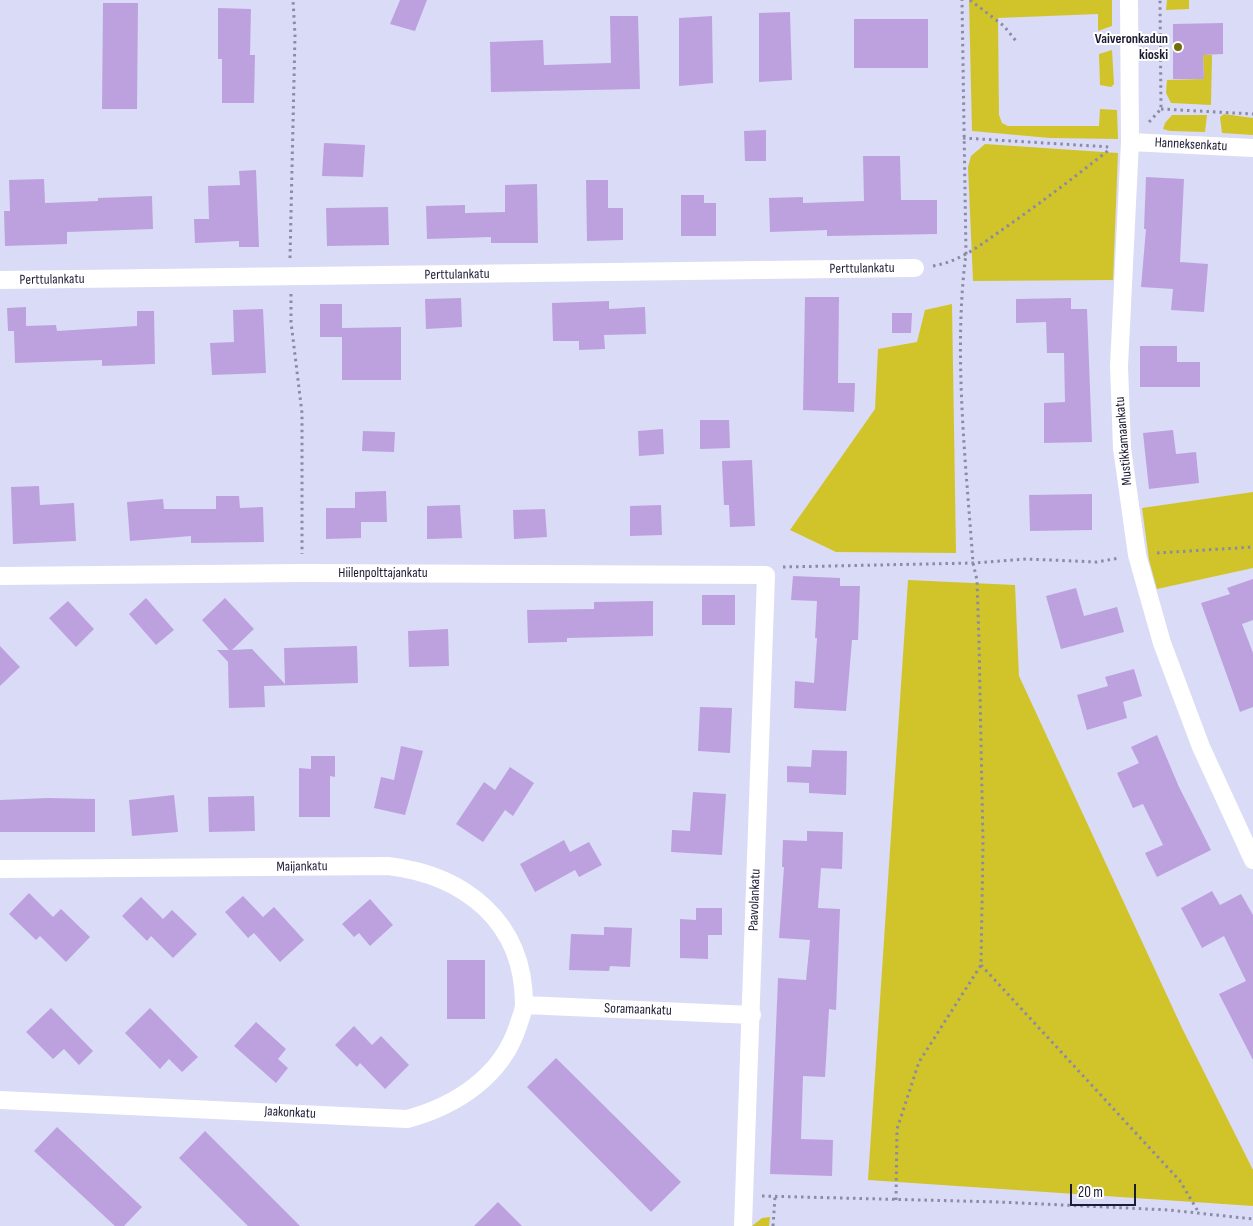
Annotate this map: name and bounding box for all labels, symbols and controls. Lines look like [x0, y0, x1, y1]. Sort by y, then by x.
place label: Vaiveronkadun kioski [1095, 31, 1168, 64]
marker: Vaiveronkadun kioski [1172, 41, 1184, 53]
street label: Hanneksenkatu [1154, 135, 1228, 155]
street label: Perttulankatu [829, 260, 895, 278]
street label: Perttulankatu [424, 266, 490, 284]
street label: Perttulankatu [19, 271, 85, 289]
street label: Mustikkamaankatu [1112, 396, 1136, 486]
street label: Hiilenpolttajankatu [338, 565, 428, 581]
street label: Maijankatu [276, 858, 328, 876]
street label: Paavolankatu [746, 869, 764, 931]
street label: Soramaankatu [604, 1000, 672, 1020]
street label: Jaakonkatu [264, 1103, 316, 1123]
scale bar [1073, 1174, 1139, 1206]
text: 20 m [1078, 1183, 1103, 1202]

